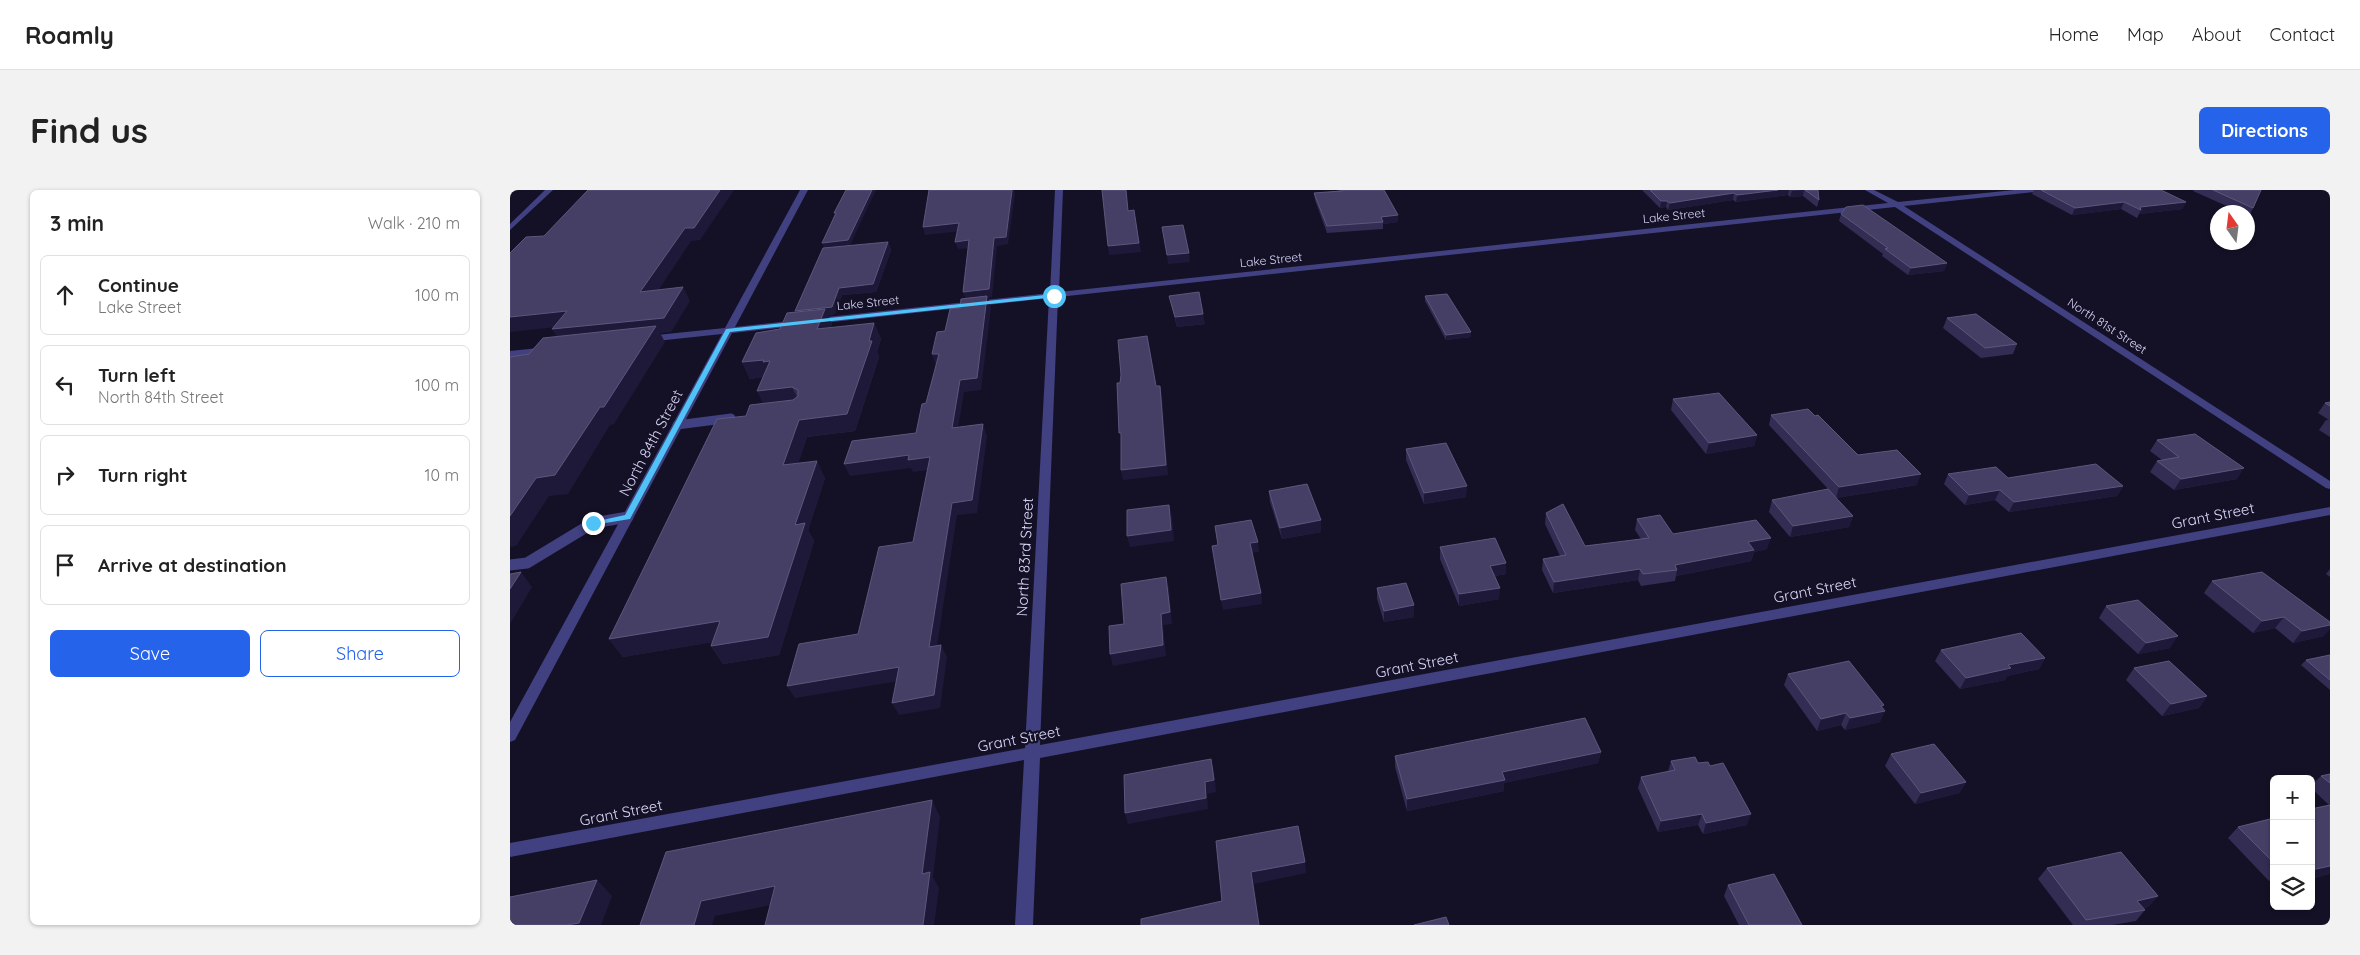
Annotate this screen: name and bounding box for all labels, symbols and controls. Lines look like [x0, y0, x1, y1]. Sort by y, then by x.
text: Roamly [25, 20, 114, 50]
text: Home [2049, 23, 2099, 46]
text: Map [2127, 23, 2164, 46]
text: About [2192, 23, 2242, 46]
text: Contact [2270, 23, 2335, 46]
button: Directions [2199, 107, 2330, 154]
text: Find us [30, 108, 148, 152]
street label: Lake Street [1642, 205, 1706, 226]
north arrow [2210, 205, 2255, 250]
text: 3 min [50, 210, 104, 236]
text: Walk · 210 m [368, 213, 460, 233]
street label: Lake Street [1239, 249, 1303, 270]
text: Continue [98, 273, 179, 297]
icon: ahead [51, 281, 79, 309]
text: 100 m [415, 285, 459, 305]
route start [1043, 285, 1066, 308]
street label: Lake Street [836, 292, 900, 313]
street label: North 81st Street [2065, 294, 2150, 357]
text: Lake Street [98, 297, 182, 317]
text: Turn left [98, 363, 176, 387]
icon: left [51, 371, 79, 399]
text: 100 m [415, 375, 459, 395]
street label: North 84th Street [614, 386, 687, 499]
text: North 84th Street [98, 387, 224, 407]
icon: right [51, 461, 79, 489]
text: Turn right [98, 463, 187, 487]
text: 10 m [425, 465, 459, 485]
street label: North 83rd Street [1012, 497, 1037, 617]
street label: Grant Street [2170, 498, 2256, 533]
route end [582, 512, 605, 535]
icon: arrive [51, 551, 79, 579]
text: Arrive at destination [98, 553, 287, 577]
street label: Grant Street [1772, 572, 1858, 607]
button: Save [50, 630, 250, 677]
button: Share [260, 630, 460, 677]
street label: Grant Street [1374, 647, 1460, 682]
street label: Grant Street [976, 721, 1062, 756]
map controls [2270, 775, 2315, 910]
button: + [2270, 775, 2315, 820]
street label: Grant Street [578, 795, 664, 830]
button: − [2270, 820, 2315, 865]
button: layers [2270, 865, 2315, 910]

